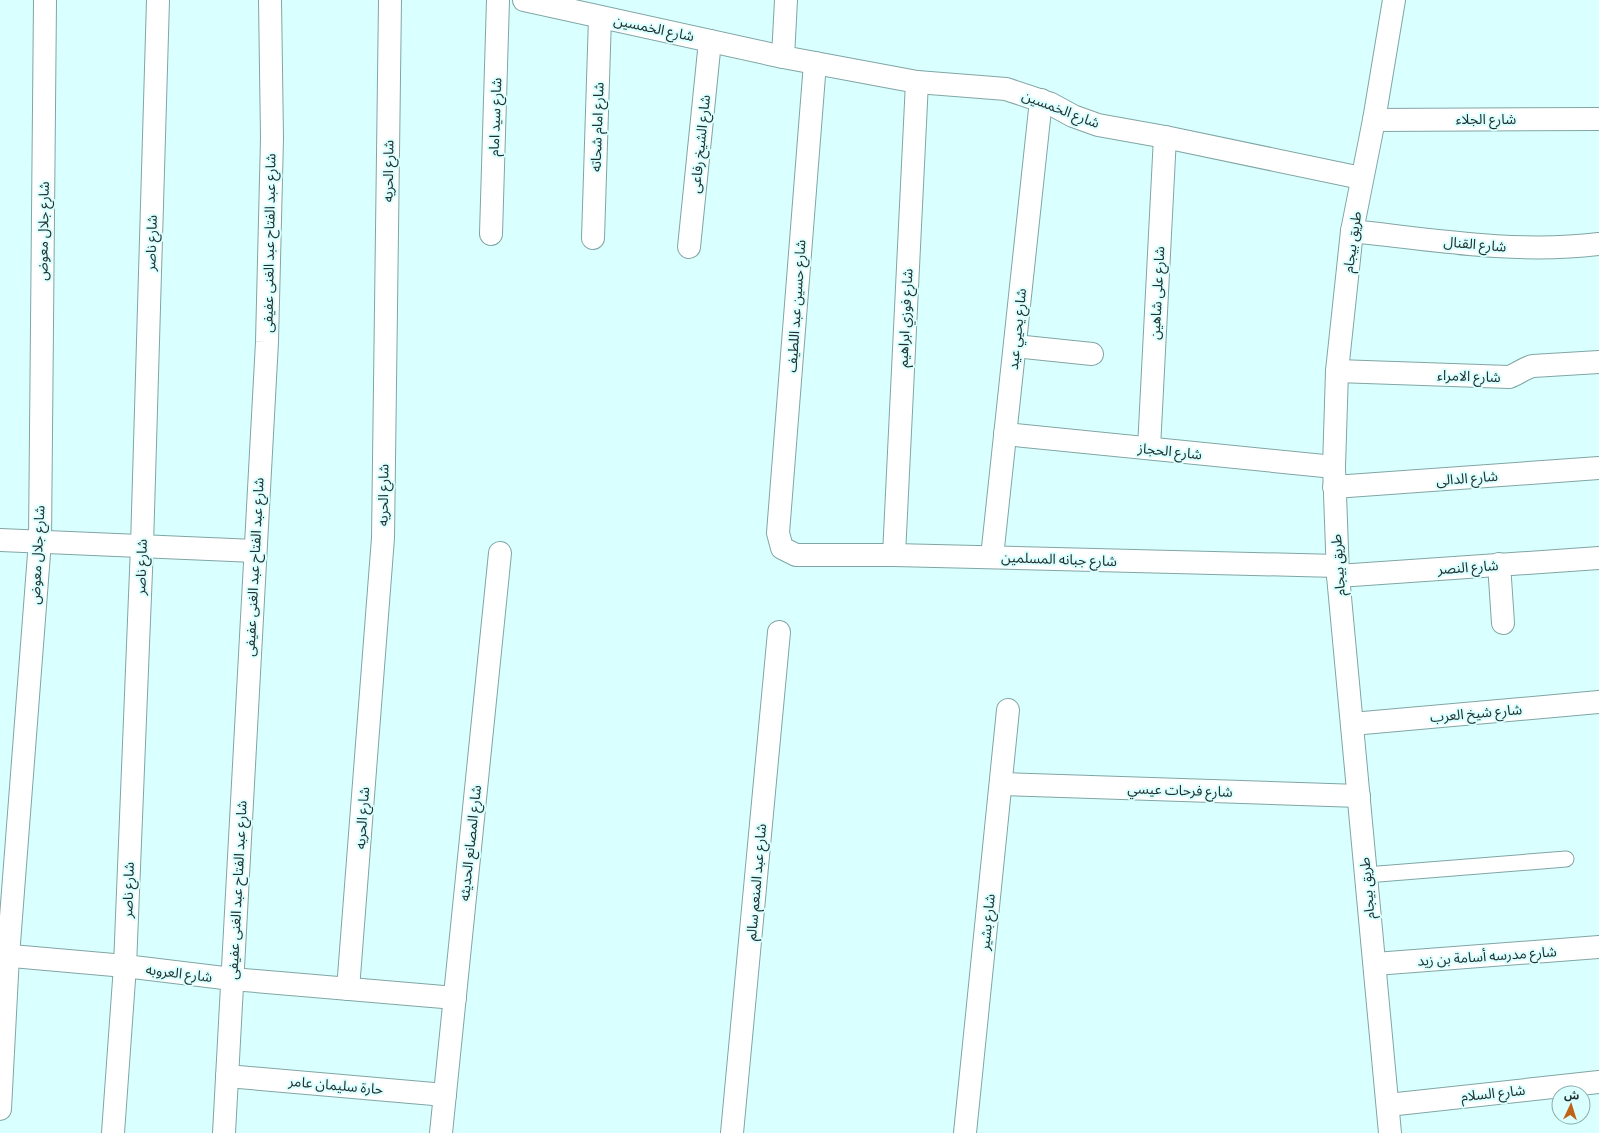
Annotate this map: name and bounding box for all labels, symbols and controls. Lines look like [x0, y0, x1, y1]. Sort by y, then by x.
street label: شارع الخمسين [612, 9, 696, 47]
street label: شارع سيد امام [483, 77, 507, 157]
street label: شارع امام شحاته [584, 82, 610, 172]
street label: شارع الخمسين [1019, 84, 1103, 134]
street label: شارع الشيخ رفاعى [684, 94, 716, 194]
street label: شارع الجلاء [1456, 108, 1516, 130]
street label: شارع الحريه [376, 140, 400, 202]
street label: شارع عبد الفتاح عبد الغنى عفيفى [256, 153, 282, 333]
street label: شارع جلال معوض [31, 181, 55, 281]
street label: طريق بيجام [1337, 210, 1367, 274]
street label: شارع ناصر [139, 214, 163, 273]
street label: شارع القنال [1443, 230, 1507, 258]
street label: شارع حسين عبد اللطيف [780, 239, 812, 373]
street label: شارع على شاهين [1144, 246, 1170, 340]
street label: شارع فوزي ابراهيم [891, 268, 919, 368]
street label: شارع يحيي عيد [1002, 287, 1032, 371]
street label: شارع الامراء [1437, 364, 1501, 388]
street label: شارع الحجاز [1136, 437, 1203, 465]
street label: شارع الحريه [371, 464, 395, 526]
street label: شارع الدالى [1435, 465, 1499, 491]
street label: شارع عبد الفتاح عبد الغنى عفيفى [238, 477, 270, 657]
street label: شارع جلال معوض [23, 505, 51, 605]
street label: طريق بيجام [1325, 533, 1351, 597]
street label: شارع ناصر [129, 538, 153, 597]
street label: شارع جبانه المسلمين [1001, 546, 1117, 572]
street label: شارع النصر [1436, 554, 1499, 580]
street label: شارع شيخ العرب [1429, 698, 1523, 728]
street label: شارع فرحات عيسي [1127, 777, 1233, 803]
street label: شارع المصانع الحديثه [453, 784, 487, 902]
street label: شارع الحريه [349, 786, 375, 850]
street label: شارع عبد الفتاح عبد الغنى عفيفى [221, 800, 253, 980]
street label: شارع عبد المنعم سالم [740, 823, 772, 941]
street label: طريق بيجام [1353, 856, 1381, 920]
street label: شارع ناصر [116, 861, 140, 920]
street label: شارع بشير [973, 893, 1001, 952]
street label: شارع مدرسه أسامة بن زيد [1417, 940, 1557, 972]
street label: شارع العروبه [144, 958, 214, 988]
street label: حارة سليمان عامر [287, 1070, 384, 1099]
street label: شارع السلام [1460, 1079, 1526, 1107]
north arrow [1551, 1085, 1591, 1125]
text: ش [1564, 1087, 1580, 1104]

